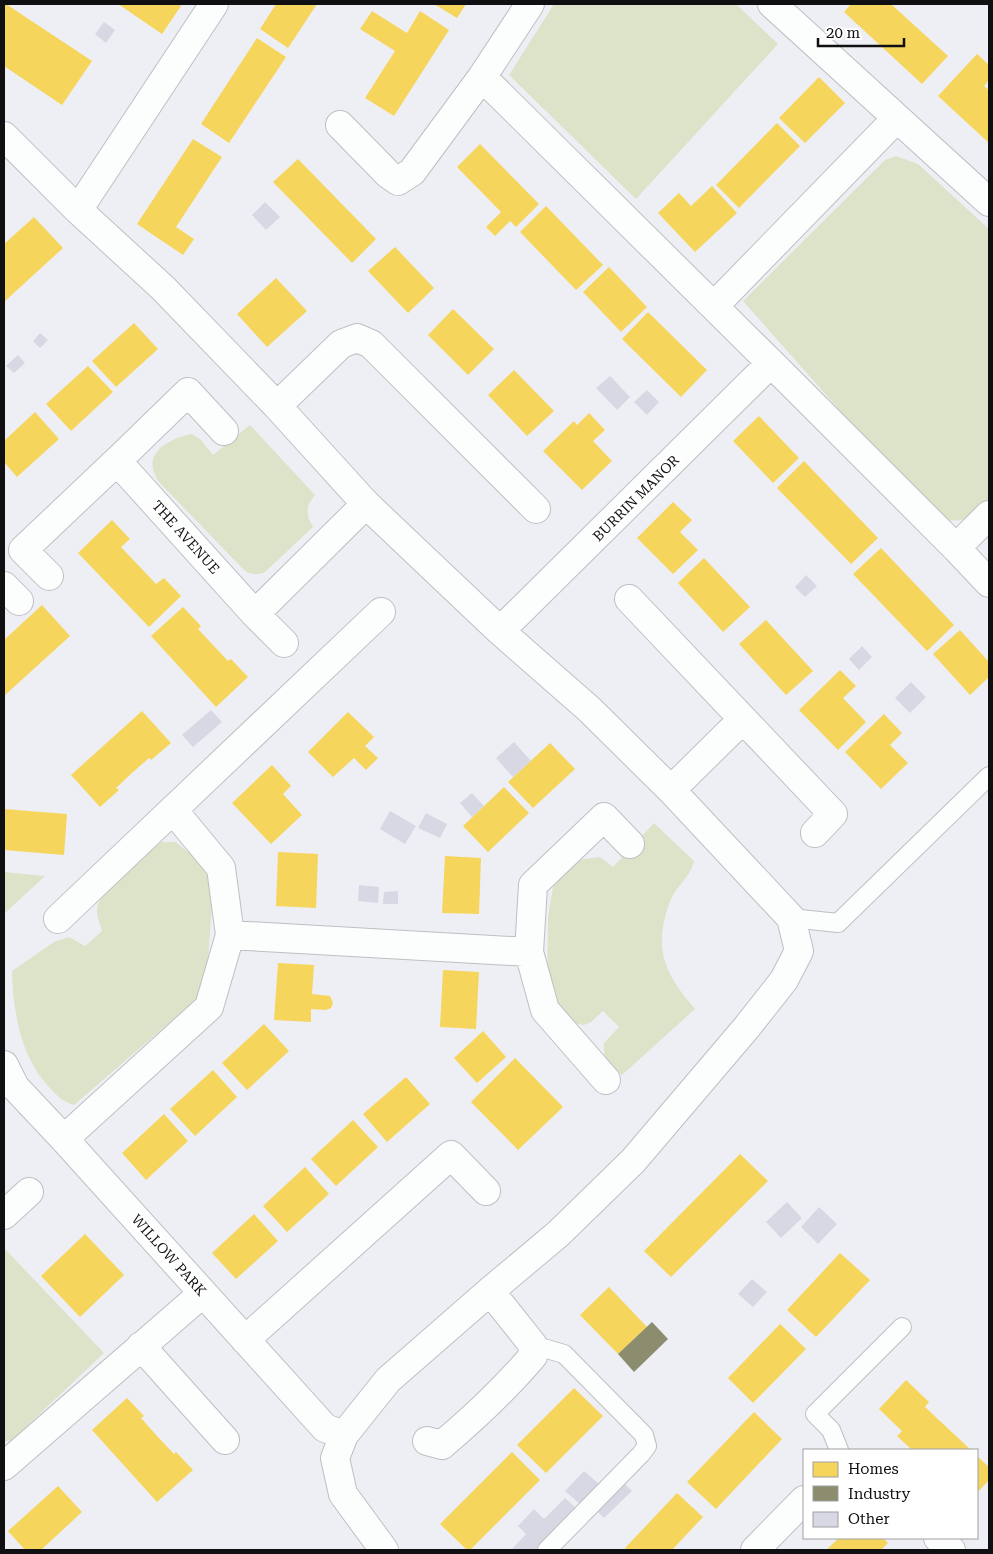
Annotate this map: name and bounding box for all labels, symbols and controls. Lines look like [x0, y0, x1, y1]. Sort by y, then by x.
scale bar [818, 15, 904, 47]
text: 20 m [826, 24, 861, 42]
street label: BURRIN MANOR [590, 451, 683, 544]
street label: THE AVENUE [149, 497, 223, 577]
street label: WILLOW PARK [128, 1211, 210, 1299]
legend [803, 1449, 978, 1539]
text: Homes [848, 1460, 899, 1478]
text: Industry [848, 1485, 910, 1503]
text: Other [848, 1510, 890, 1528]

